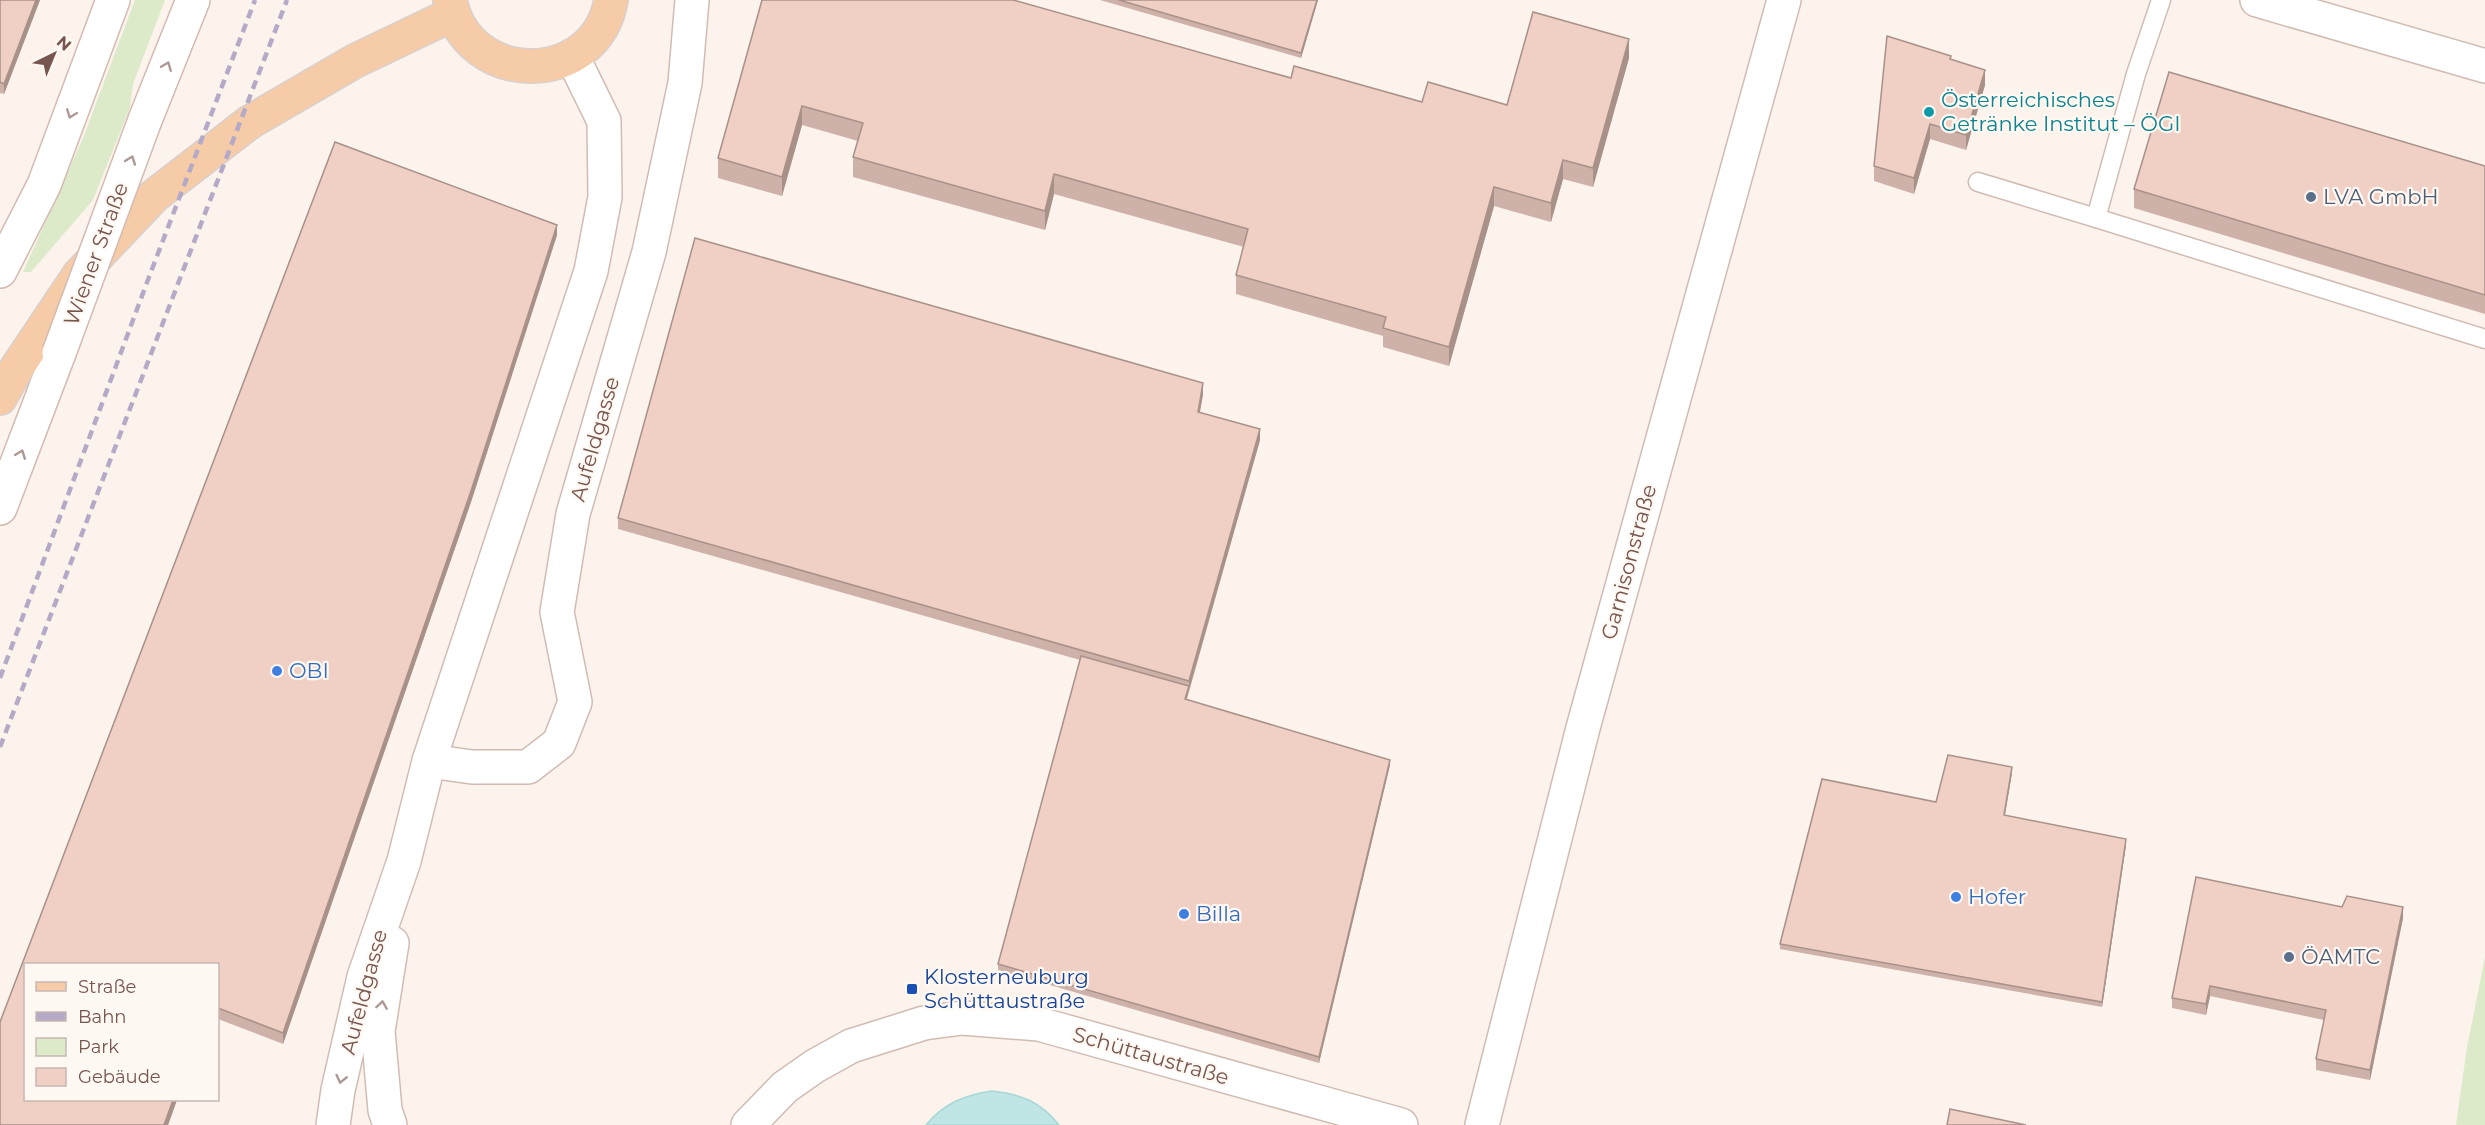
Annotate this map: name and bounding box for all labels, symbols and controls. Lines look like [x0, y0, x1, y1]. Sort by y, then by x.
north arrow [24, 24, 84, 84]
text: N [53, 32, 75, 55]
one-way arrow [160, 61, 172, 72]
place label: Österreichisches Getränke Institut – ÖGI [1941, 87, 2181, 136]
marker: Österreichisches Getränke Institut – ÖGI [1922, 105, 1936, 119]
one-way arrow [65, 108, 78, 119]
one-way arrow [123, 156, 136, 166]
street label: Wiener Straße [58, 179, 133, 329]
place label: LVA GmbH [2323, 184, 2439, 209]
marker: LVA GmbH [2304, 190, 2318, 204]
street label: Aufeldgasse [565, 374, 624, 504]
one-way arrow [14, 449, 26, 460]
street label: Garnisonstraße [1596, 481, 1661, 642]
place label: OBI [289, 658, 329, 683]
marker: OBI [270, 664, 284, 678]
place label: Hofer [1968, 884, 2026, 909]
marker: Hofer [1949, 890, 1963, 904]
place label: Billa [1196, 901, 1241, 926]
marker: Billa [1177, 907, 1191, 921]
street label: Aufeldgasse [335, 927, 392, 1057]
place label: ÖAMTC [2301, 944, 2380, 969]
marker: ÖAMTC [2282, 950, 2296, 964]
legend [24, 963, 219, 1101]
place label: Klosterneuburg Schüttaustraße [924, 964, 1089, 1013]
text: Straße [78, 976, 137, 998]
marker: Klosterneuburg Schüttaustraße [905, 982, 919, 996]
one-way arrow [376, 1000, 388, 1010]
text: Bahn [78, 1006, 127, 1028]
street label: Schüttaustraße [1070, 1021, 1232, 1090]
text: Park [78, 1036, 119, 1058]
text: Gebäude [78, 1066, 161, 1088]
one-way arrow [335, 1073, 348, 1083]

